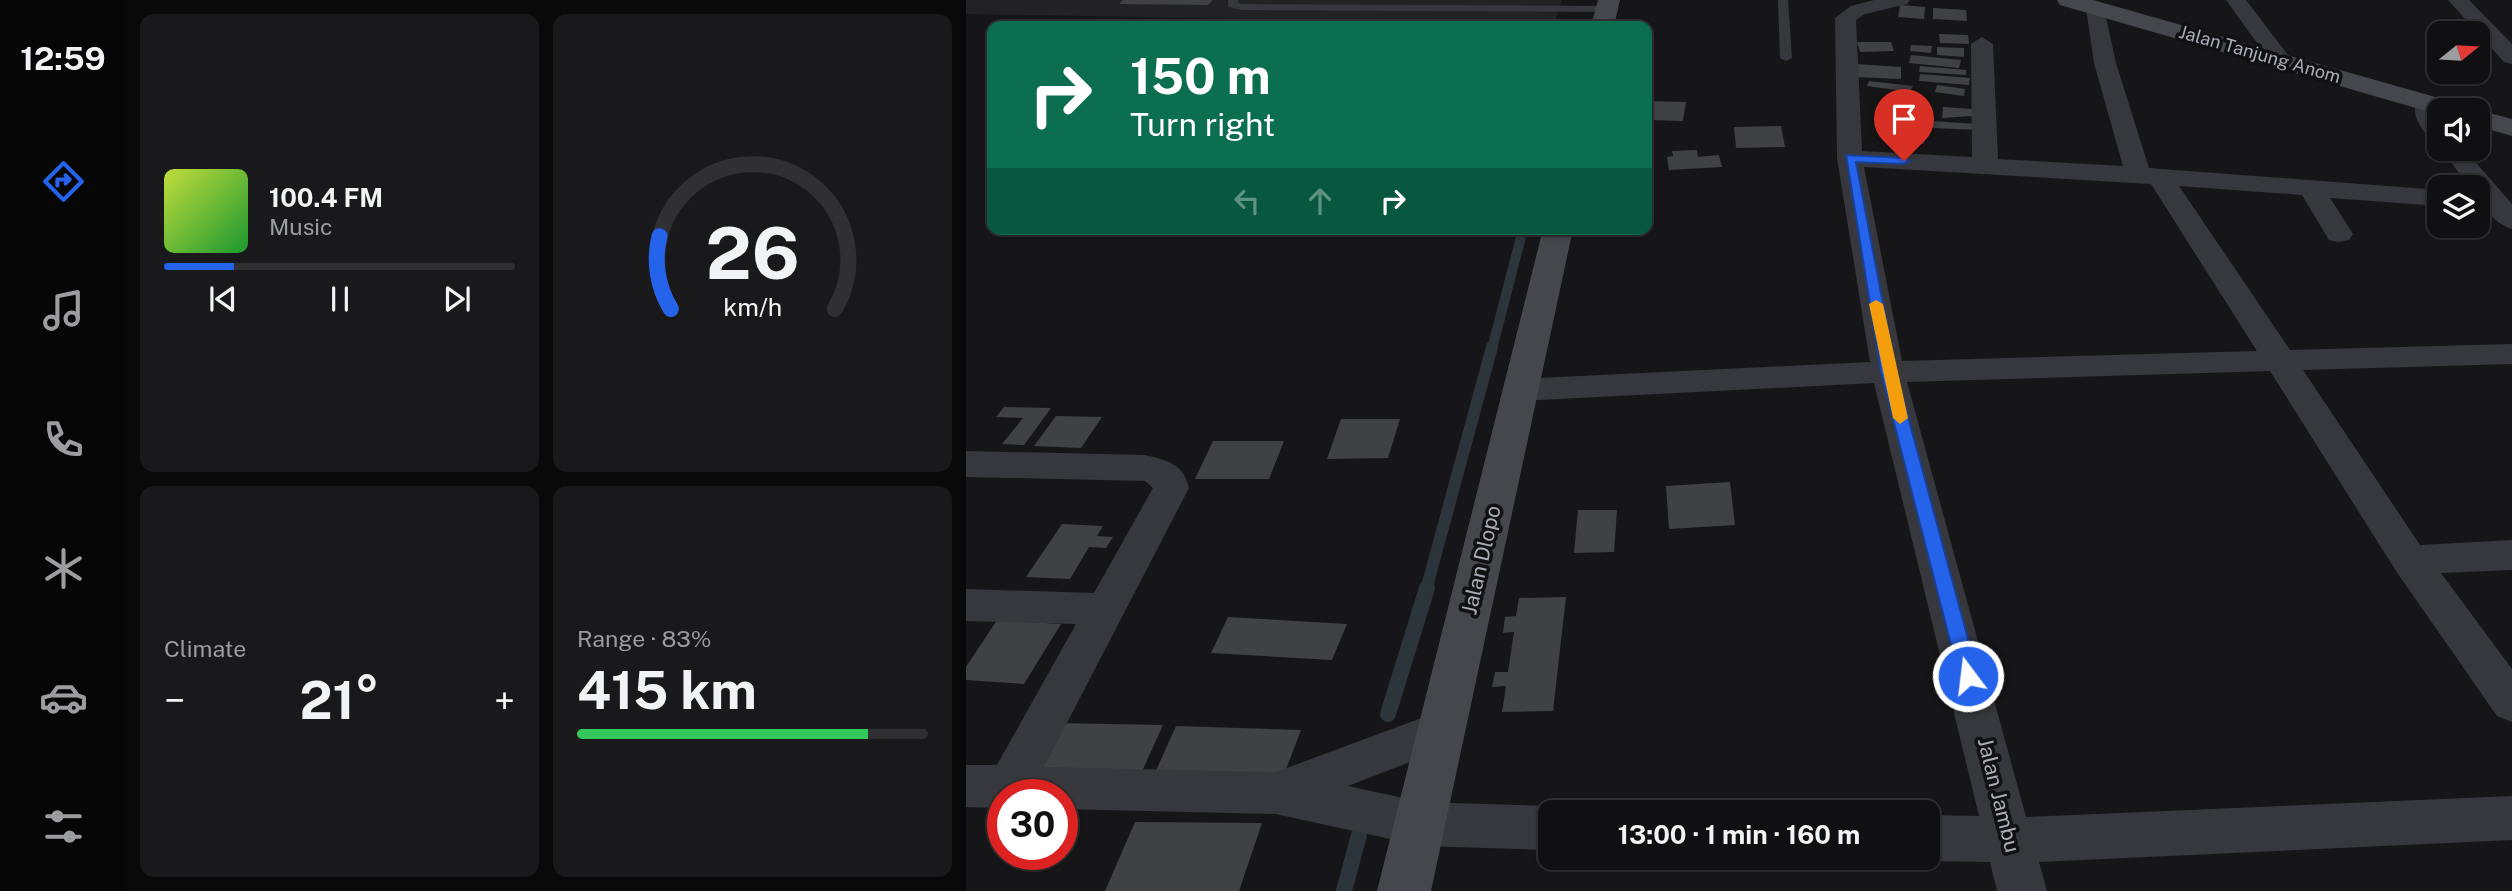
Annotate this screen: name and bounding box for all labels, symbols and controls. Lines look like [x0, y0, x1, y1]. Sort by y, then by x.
street label: Jalan Tanjung Anom [2177, 21, 2343, 87]
north arrow [2427, 21, 2490, 84]
map controls [2427, 21, 2490, 238]
text: 12:59 [20, 40, 106, 77]
text: 150 m [1130, 47, 1271, 105]
icon: right [1015, 49, 1106, 140]
pin [1874, 89, 1934, 161]
button: sound [2427, 98, 2490, 161]
icon: arrive [1885, 100, 1923, 138]
text: Turn right [1130, 106, 1275, 143]
icon: directions [39, 157, 88, 206]
button: layers [2427, 175, 2490, 238]
text: 100.4 FM [269, 182, 383, 213]
icon: left [1228, 182, 1266, 220]
icon: ahead [1301, 182, 1339, 220]
icon: right [1374, 182, 1412, 220]
text: 26 [705, 211, 800, 296]
text: Music [269, 213, 333, 240]
icon: previous [204, 280, 242, 318]
icon: pause [321, 280, 359, 318]
icon: next [438, 280, 476, 318]
icon: music [39, 286, 88, 335]
text: km/h [723, 292, 782, 322]
icon: phone [39, 415, 88, 464]
street label: Jalan Dlopo [1456, 503, 1506, 617]
icon: climate [39, 544, 88, 593]
text: Range · 83% [577, 625, 711, 652]
text: Climate [164, 635, 246, 662]
position arrow [1931, 639, 2005, 713]
text: 415 km [577, 660, 757, 721]
text: 21° [300, 670, 379, 731]
icon: car [39, 673, 88, 722]
text: − [164, 678, 185, 723]
text: + [494, 678, 515, 723]
street label: Jalan Jambu [1973, 735, 2025, 855]
speed limit sign: 30 [987, 779, 1078, 870]
icon: filters [39, 802, 88, 851]
text: 13:00 · 1 min · 160 m [1618, 819, 1860, 850]

